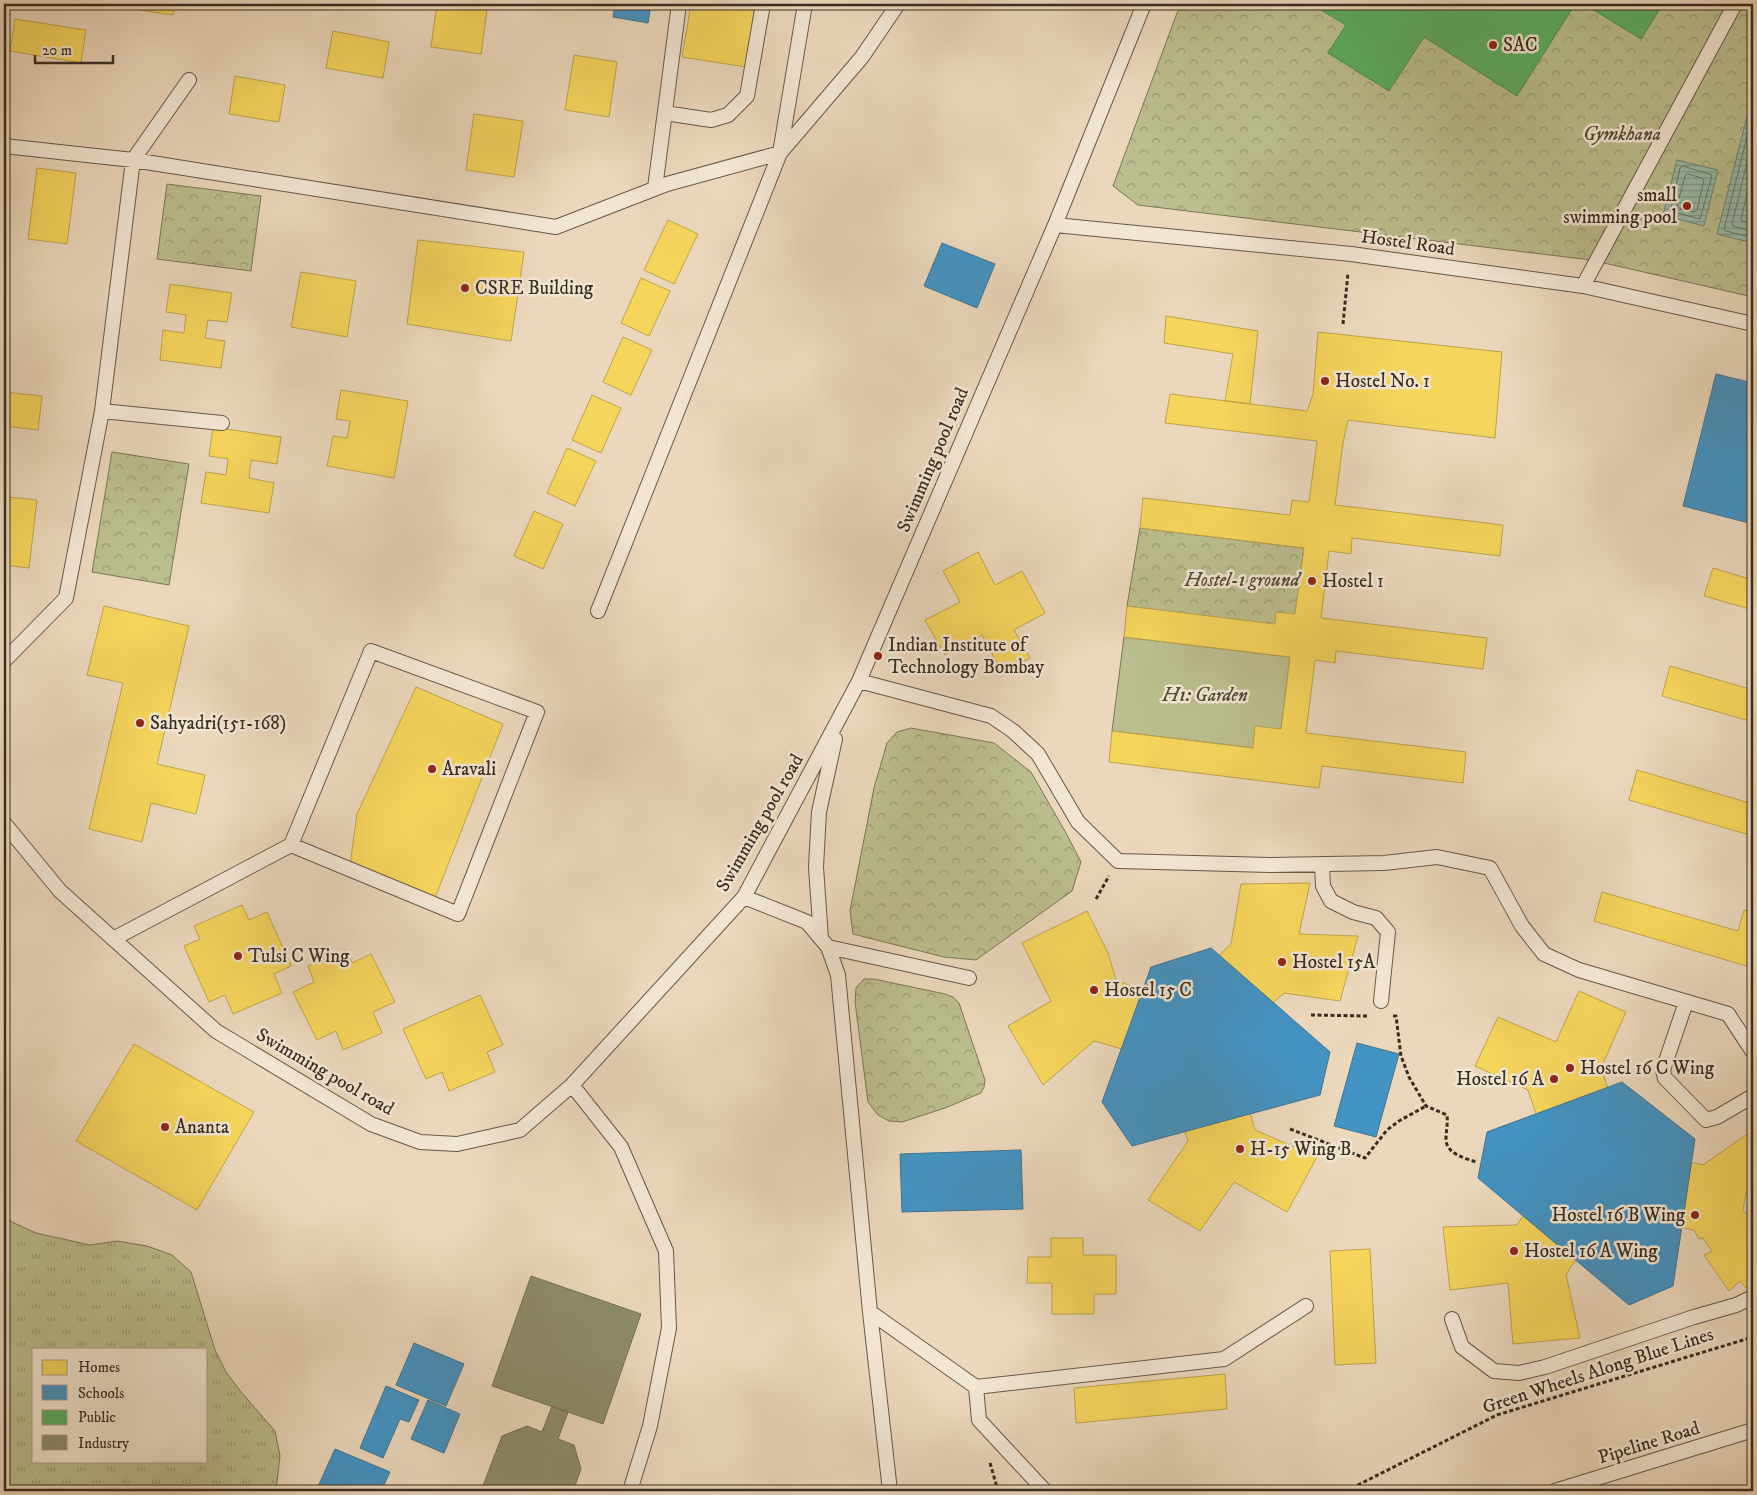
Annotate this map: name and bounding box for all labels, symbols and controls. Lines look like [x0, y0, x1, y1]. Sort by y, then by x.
scale bar [35, 32, 112, 64]
place label: SAC [1503, 34, 1538, 57]
marker: SAC [1487, 39, 1499, 51]
text: 20 m [42, 41, 72, 60]
park label: Gymkhana [1583, 123, 1661, 146]
place label: small swimming pool [1563, 184, 1677, 229]
marker: small swimming pool [1681, 200, 1693, 212]
street label: Hostel Road [1360, 225, 1457, 261]
place label: CSRE Building [475, 277, 594, 300]
marker: CSRE Building [459, 282, 471, 294]
place label: Hostel No. 1 [1335, 370, 1430, 393]
marker: Hostel No. 1 [1319, 375, 1331, 387]
street label: Swimming pool road [892, 384, 974, 536]
park label: Hostel-1 ground [1184, 569, 1302, 592]
place label: Hostel 1 [1322, 570, 1384, 593]
marker: Hostel 1 [1306, 575, 1318, 587]
place label: Indian Institute of Technology Bombay [888, 634, 1045, 679]
marker: Indian Institute of Technology Bombay [872, 650, 884, 662]
park label: H1: Garden [1161, 684, 1248, 707]
place label: Sahyadri(151-168) [150, 712, 286, 735]
marker: Sahyadri(151-168) [134, 717, 146, 729]
street label: Swimming pool road [711, 750, 809, 896]
place label: Aravali [442, 758, 496, 781]
marker: Aravali [426, 763, 438, 775]
place label: Tulsi C Wing [248, 945, 350, 968]
marker: Tulsi C Wing [232, 950, 244, 962]
place label: Hostel 15A [1292, 951, 1376, 974]
marker: Hostel 15A [1276, 956, 1288, 968]
place label: Hostel 15 C [1104, 979, 1192, 1002]
marker: Hostel 15 C [1088, 984, 1100, 996]
street label: Swimming pool road [252, 1023, 398, 1121]
place label: Hostel 16 C Wing [1580, 1057, 1715, 1080]
marker: Hostel 16 C Wing [1564, 1062, 1576, 1074]
place label: Hostel 16 A [1456, 1068, 1545, 1091]
marker: Hostel 16 A [1548, 1073, 1560, 1085]
place label: Ananta [175, 1116, 229, 1139]
marker: Ananta [159, 1121, 171, 1133]
place label: H-15 Wing B [1250, 1138, 1352, 1161]
marker: H-15 Wing B [1234, 1143, 1246, 1155]
place label: Hostel 16 B Wing [1552, 1204, 1686, 1227]
marker: Hostel 16 B Wing [1689, 1209, 1701, 1221]
place label: Hostel 16 A Wing [1524, 1240, 1658, 1263]
marker: Hostel 16 A Wing [1508, 1245, 1520, 1257]
street label: Green Wheels Along Blue Lines [1480, 1323, 1716, 1419]
legend [32, 1348, 208, 1462]
text: Homes [78, 1358, 120, 1377]
text: Schools [78, 1384, 124, 1403]
text: Public [78, 1408, 116, 1427]
street label: Pipeline Road [1595, 1416, 1703, 1469]
text: Industry [78, 1434, 130, 1453]

